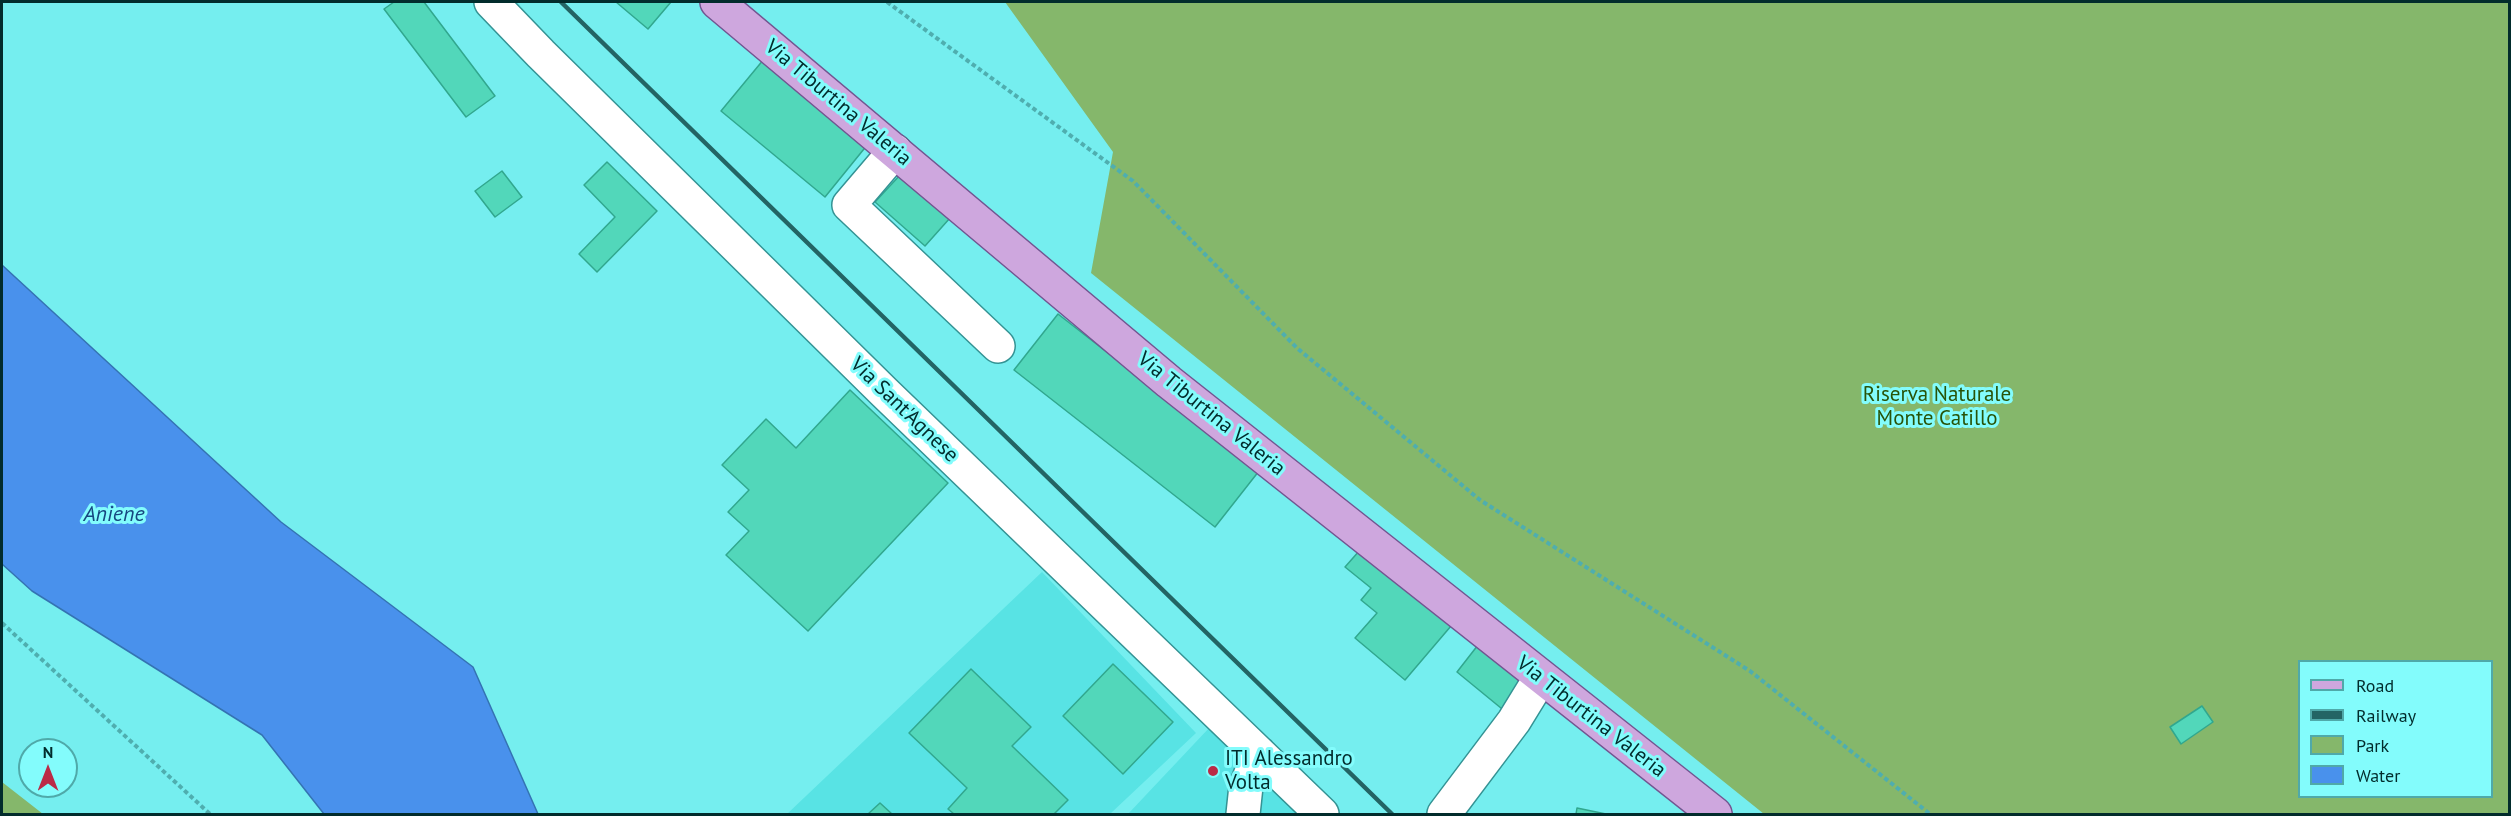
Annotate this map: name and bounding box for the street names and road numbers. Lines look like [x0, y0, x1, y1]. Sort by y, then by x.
street label: Via Tiburtina Valeria [760, 35, 916, 171]
street label: Via Tiburtina Valeria [1132, 347, 1290, 481]
street label: Via Sant'Agnese [845, 352, 963, 468]
street label: Via Tiburtina Valeria [1511, 651, 1671, 783]

